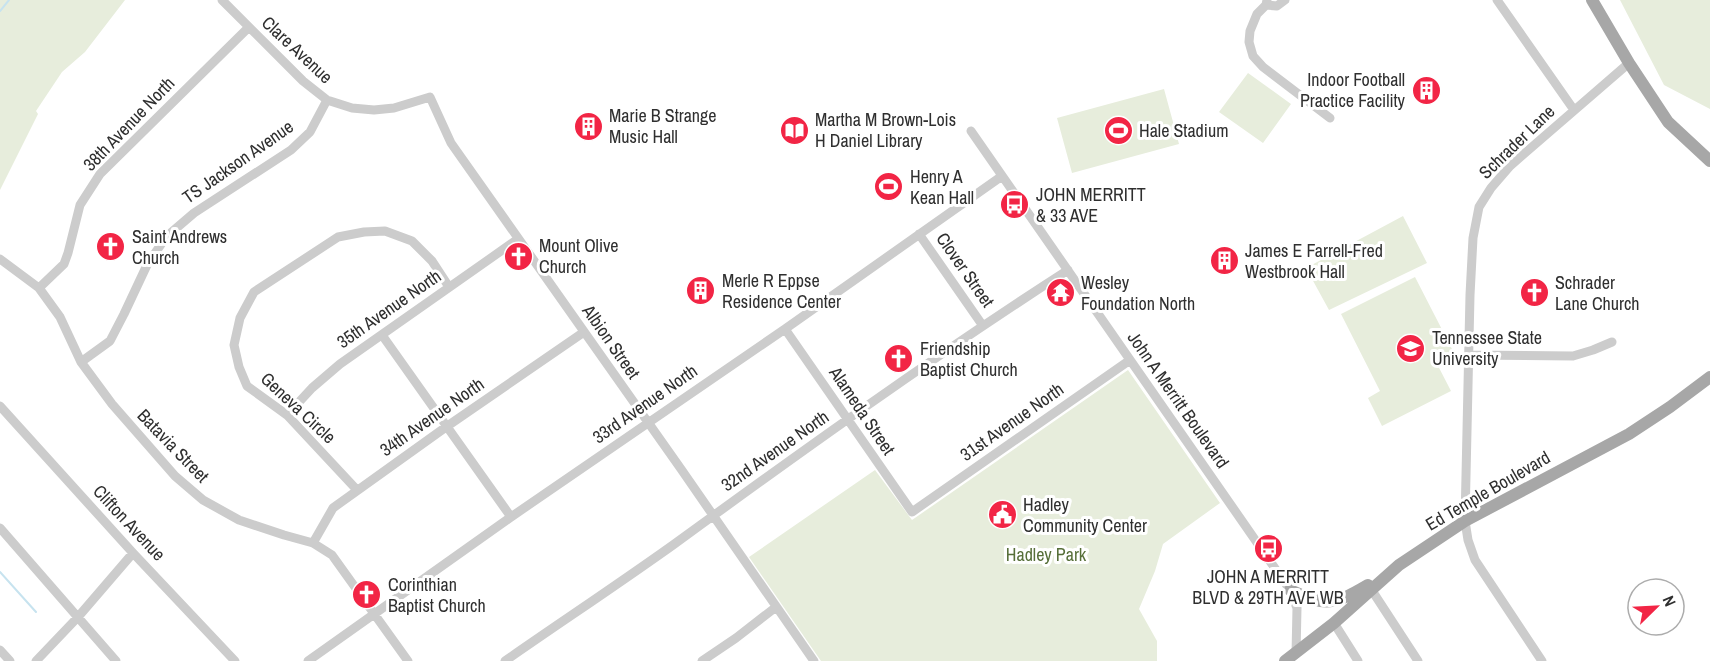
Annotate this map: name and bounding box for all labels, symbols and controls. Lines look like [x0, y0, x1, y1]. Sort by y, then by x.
street label: Clare Avenue [256, 10, 338, 89]
place label: Indoor Football Practice Facility [1300, 67, 1406, 113]
street label: 38th Avenue North [77, 71, 180, 176]
building icon: Indoor Football Practice Facility [1410, 74, 1442, 106]
street label: Schrader Lane [1473, 99, 1560, 184]
place label: Marie B Strange Music Hall [609, 103, 716, 149]
place label: Martha M Brown-Lois H Daniel Library [815, 107, 956, 153]
building icon: Marie B Strange Music Hall [572, 110, 604, 142]
street label: TS Jackson Avenue [177, 114, 298, 209]
library icon: Martha M Brown-Lois H Daniel Library [778, 114, 810, 146]
sports icon: Hale Stadium [1102, 115, 1134, 147]
place label: Hale Stadium [1139, 118, 1228, 143]
place label: Henry A Kean Hall [910, 164, 974, 210]
sports icon: Henry A Kean Hall [873, 171, 905, 203]
place label: JOHN MERRITT & 33 AVE [1036, 182, 1146, 228]
bus stop icon: JOHN MERRITT & 33 AVE [999, 189, 1031, 221]
place label: Saint Andrews Church [132, 224, 227, 270]
street label: Clover Street [930, 227, 1000, 312]
church icon: Saint Andrews Church [95, 231, 127, 263]
place label: Mount Olive Church [539, 233, 619, 279]
place label: James E Farrell-Fred Westbrook Hall [1245, 238, 1383, 284]
church icon: Mount Olive Church [502, 240, 534, 272]
building icon: James E Farrell-Fred Westbrook Hall [1208, 245, 1240, 277]
street label: 35th Avenue North [332, 263, 446, 354]
place label: Merle R Eppse Residence Center [722, 268, 841, 314]
place label: Wesley Foundation North [1081, 270, 1195, 316]
place label: Schrader Lane Church [1555, 270, 1640, 316]
building icon: Merle R Eppse Residence Center [685, 275, 717, 307]
temple icon: Wesley Foundation North [1044, 277, 1076, 309]
church icon: Schrader Lane Church [1518, 277, 1550, 309]
street label: Albion Street [576, 299, 646, 384]
place label: Tennessee State University [1432, 325, 1542, 371]
street label: John A Merritt Boulevard [1122, 326, 1235, 473]
school or university icon: Tennessee State University [1395, 332, 1427, 364]
place label: Friendship Baptist Church [920, 336, 1018, 382]
church icon: Friendship Baptist Church [883, 343, 915, 375]
street label: 33rd Avenue North [587, 358, 702, 449]
street label: Alameda Street [823, 361, 901, 460]
street label: Geneva Circle [255, 366, 341, 449]
street label: 34th Avenue North [375, 371, 489, 462]
street label: 31st Avenue North [955, 377, 1069, 467]
street label: Batavia Street [132, 403, 215, 488]
street label: 32nd Avenue North [716, 404, 834, 497]
street label: Ed Temple Boulevard [1421, 445, 1555, 536]
street label: Clifton Avenue [88, 479, 171, 566]
place label: Hadley Community Center [1023, 492, 1147, 538]
public building icon: Hadley Community Center [986, 499, 1018, 531]
bus stop icon: JOHN A MERRITT BLVD & 29TH AVE WB [1252, 532, 1284, 564]
park label: Hadley Park [1006, 542, 1087, 567]
place label: JOHN A MERRITT BLVD & 29TH AVE WB [1192, 564, 1344, 610]
place label: Corinthian Baptist Church [388, 572, 486, 618]
north arrow [1626, 577, 1686, 637]
church icon: Corinthian Baptist Church [351, 579, 383, 611]
text: N [1658, 592, 1682, 610]

